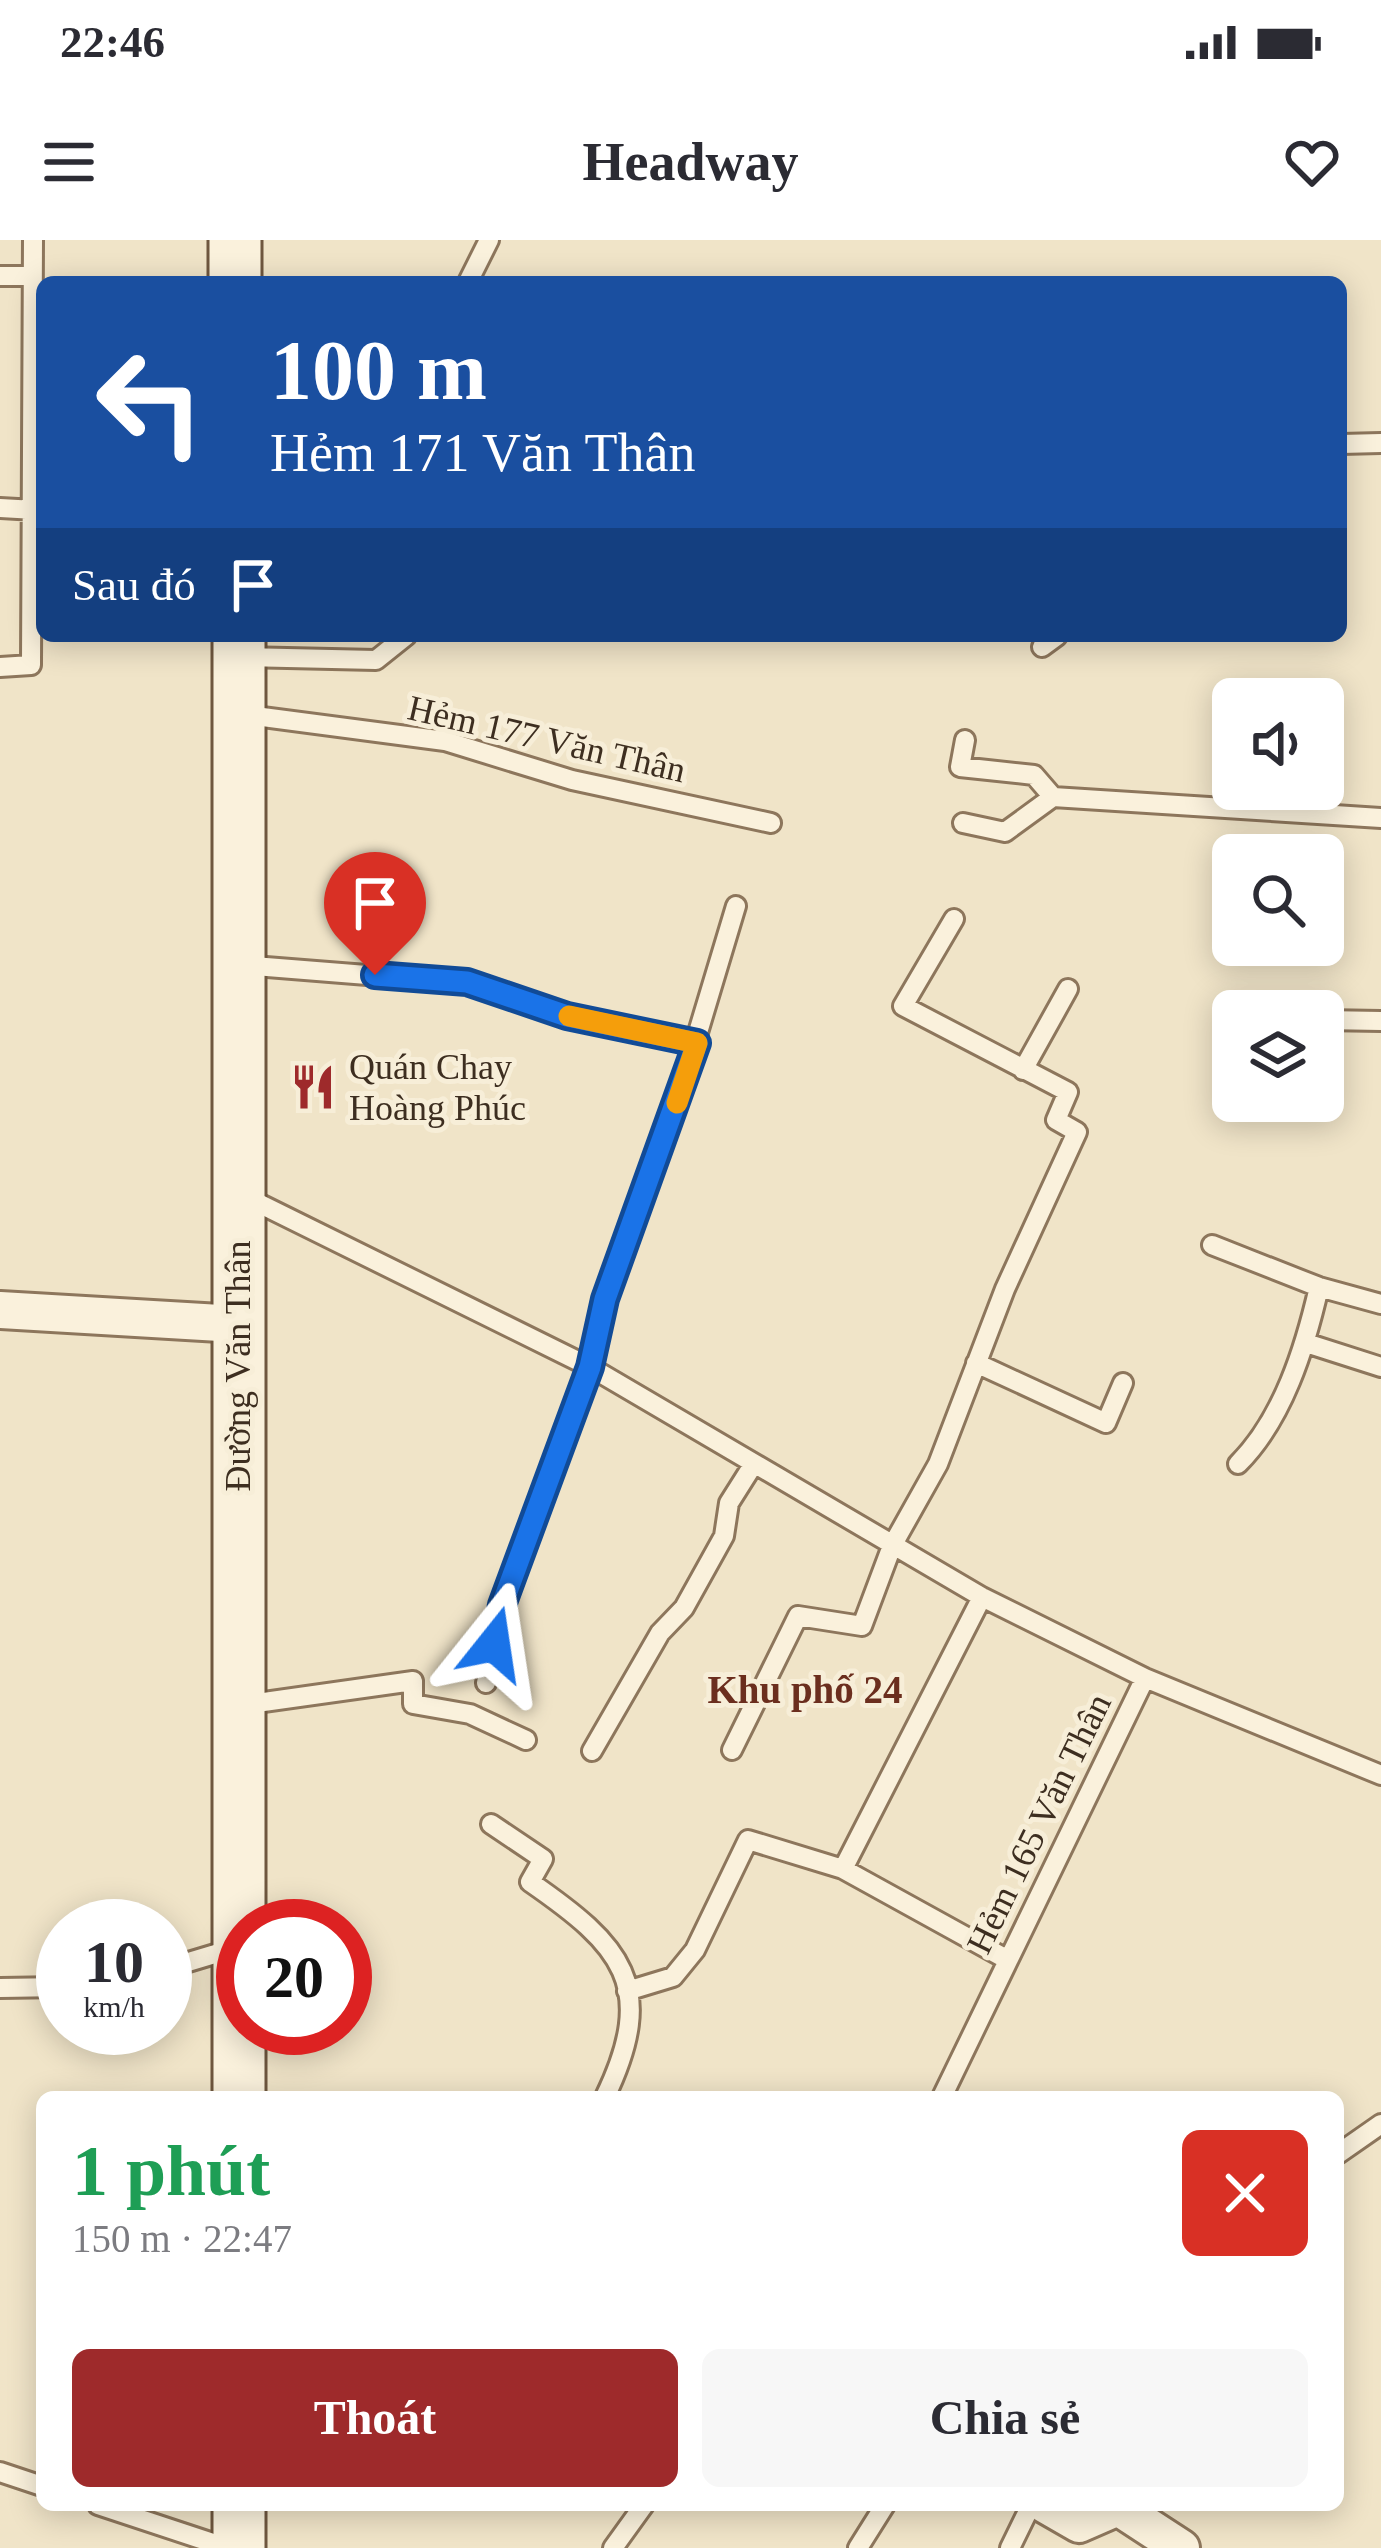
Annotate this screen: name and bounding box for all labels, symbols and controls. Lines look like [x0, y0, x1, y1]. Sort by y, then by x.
text: 22:46 [60, 17, 165, 67]
icon: menu [36, 129, 102, 195]
icon: heart [1279, 129, 1345, 195]
text: Headway [583, 132, 799, 192]
icon: left [72, 324, 228, 480]
text: 100 m [270, 324, 487, 417]
text: Hẻm 171 Văn Thân [270, 423, 695, 483]
icon: arrive [220, 552, 286, 618]
text: Sau đó [72, 560, 196, 610]
map controls [1212, 678, 1344, 1122]
button: sound [1212, 678, 1344, 810]
street label: Hẻm 177 Văn Thân [404, 688, 689, 790]
button: search [1212, 834, 1344, 966]
pin [324, 852, 426, 975]
icon: arrive [342, 870, 408, 936]
button: layers [1212, 990, 1344, 1122]
place label: Quán Chay Hoàng Phúc [349, 1047, 526, 1128]
restaurant icon: Quán Chay Hoàng Phúc [288, 1062, 338, 1112]
street label: Đường Văn Thân [218, 1240, 258, 1492]
position arrow [431, 1581, 557, 1707]
district label: Khu phố 24 [707, 1668, 903, 1712]
street label: Hẻm 165 Văn Thân [959, 1687, 1119, 1960]
speed limit sign: 20 [216, 1899, 372, 2055]
text: 10 [84, 1929, 144, 1995]
text: km/h [83, 1990, 145, 2023]
button: close [1182, 2130, 1308, 2256]
text: 1 phút [72, 2131, 270, 2211]
text: 150 m · 22:47 [72, 2217, 292, 2260]
button: Thoát [72, 2349, 678, 2487]
button: Chia sẻ [702, 2349, 1308, 2487]

